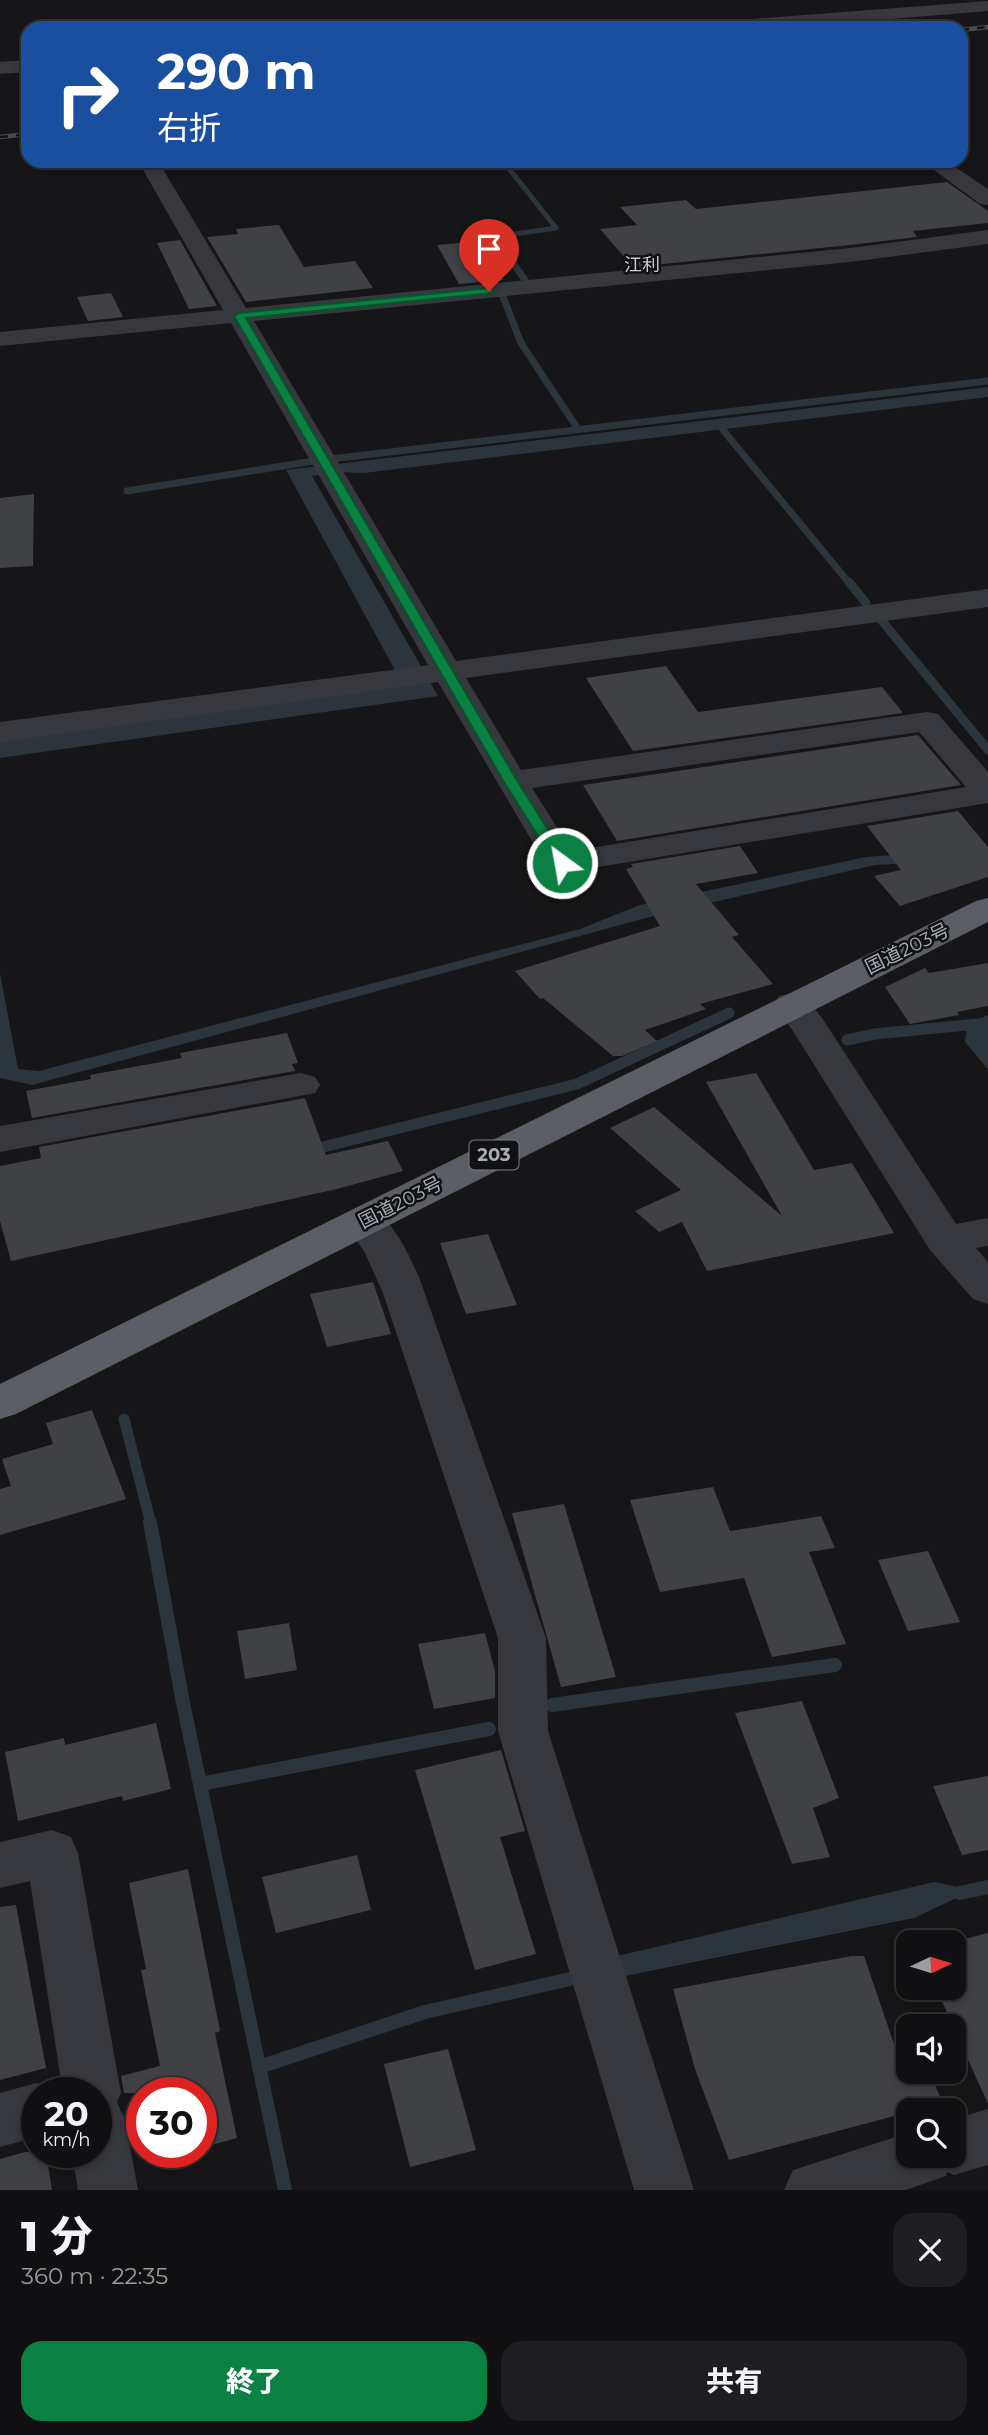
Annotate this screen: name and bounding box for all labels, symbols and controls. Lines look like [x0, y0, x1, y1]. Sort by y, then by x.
text: 290 m [157, 42, 316, 101]
icon: right [42, 49, 133, 140]
text: 右折 [157, 108, 221, 147]
pin [459, 219, 519, 291]
icon: arrive [470, 230, 508, 268]
district label: 江利 [624, 254, 660, 276]
position arrow [525, 826, 599, 900]
street label: 国道203号 [861, 918, 953, 979]
road number: 203 [470, 1140, 518, 1170]
street label: 国道203号 [355, 1172, 446, 1233]
north arrow [896, 1930, 966, 2000]
map controls [896, 1930, 966, 2168]
button: sound [896, 2014, 966, 2084]
speed limit sign: 30 [126, 2077, 217, 2168]
text: 20 [44, 2092, 89, 2135]
button: search [896, 2098, 966, 2168]
text: km/h [42, 2129, 91, 2151]
text: 1 分 [21, 2210, 92, 2262]
button: close [893, 2213, 967, 2287]
text: 360 m · 22:35 [21, 2262, 168, 2290]
button: 終了 [21, 2341, 487, 2421]
button: 共有 [501, 2341, 967, 2421]

